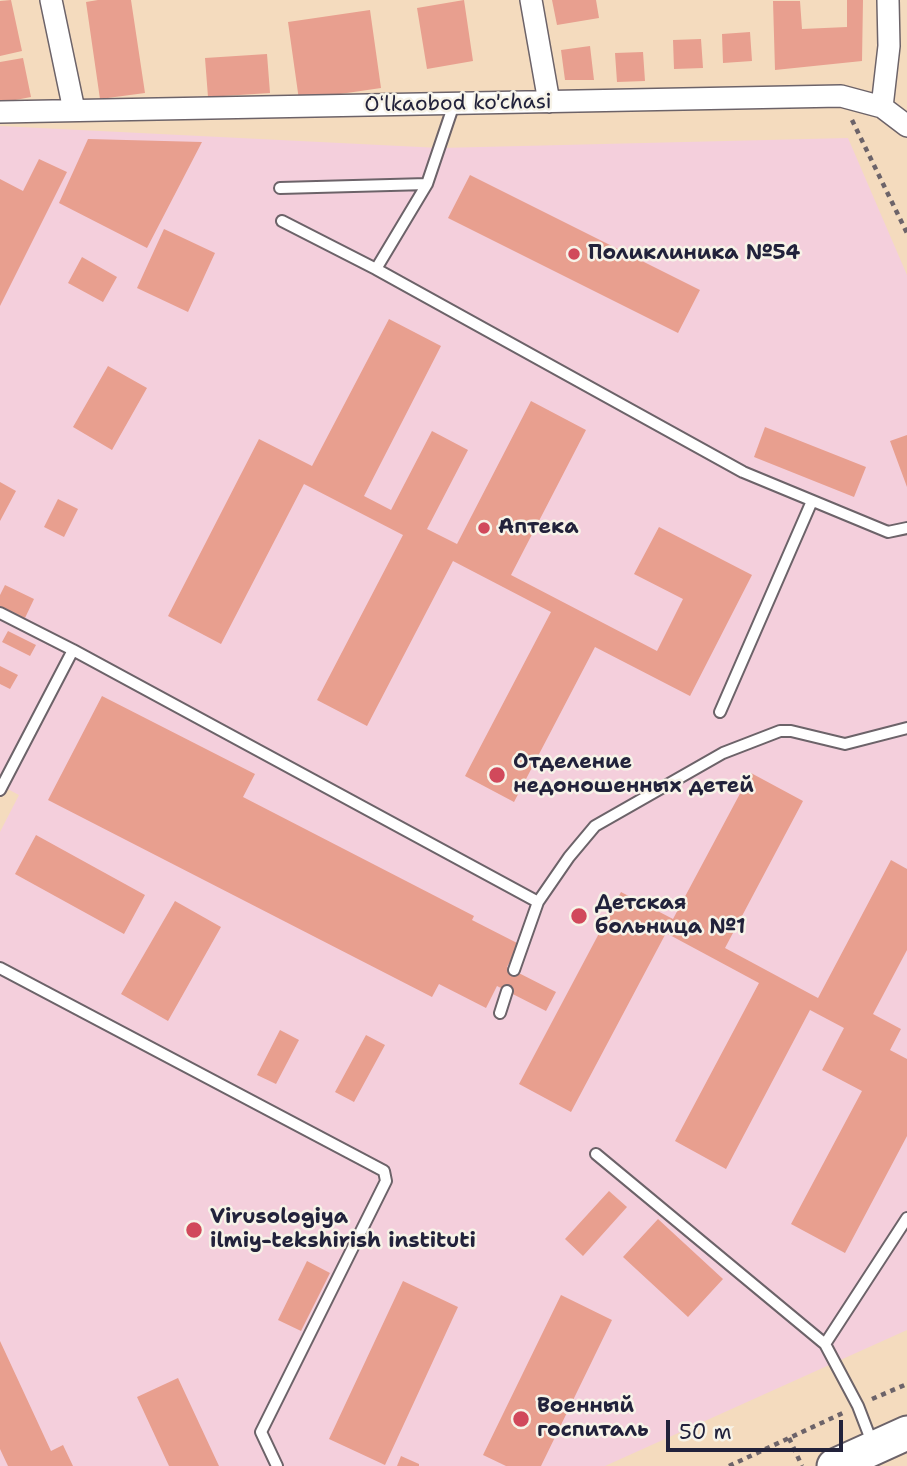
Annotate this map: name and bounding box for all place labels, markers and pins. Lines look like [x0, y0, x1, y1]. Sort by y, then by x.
place label: Поликлиника №54 [588, 241, 800, 267]
marker: Поликлиника №54 [566, 246, 582, 262]
place label: Аптека [498, 515, 579, 541]
marker: Аптека [476, 520, 492, 536]
place label: Отделение недоношенных детей [513, 750, 754, 800]
marker: Отделение недоношенных детей [487, 765, 507, 785]
place label: Детская больница №1 [595, 891, 746, 941]
marker: Детская больница №1 [569, 906, 589, 926]
place label: Virusologiya ilmiy-tekshirish instituti [210, 1205, 476, 1255]
marker: Virusologiya ilmiy-tekshirish instituti [184, 1220, 204, 1240]
place label: Военный госпиталь [537, 1394, 649, 1444]
marker: Военный госпиталь [511, 1409, 531, 1429]

